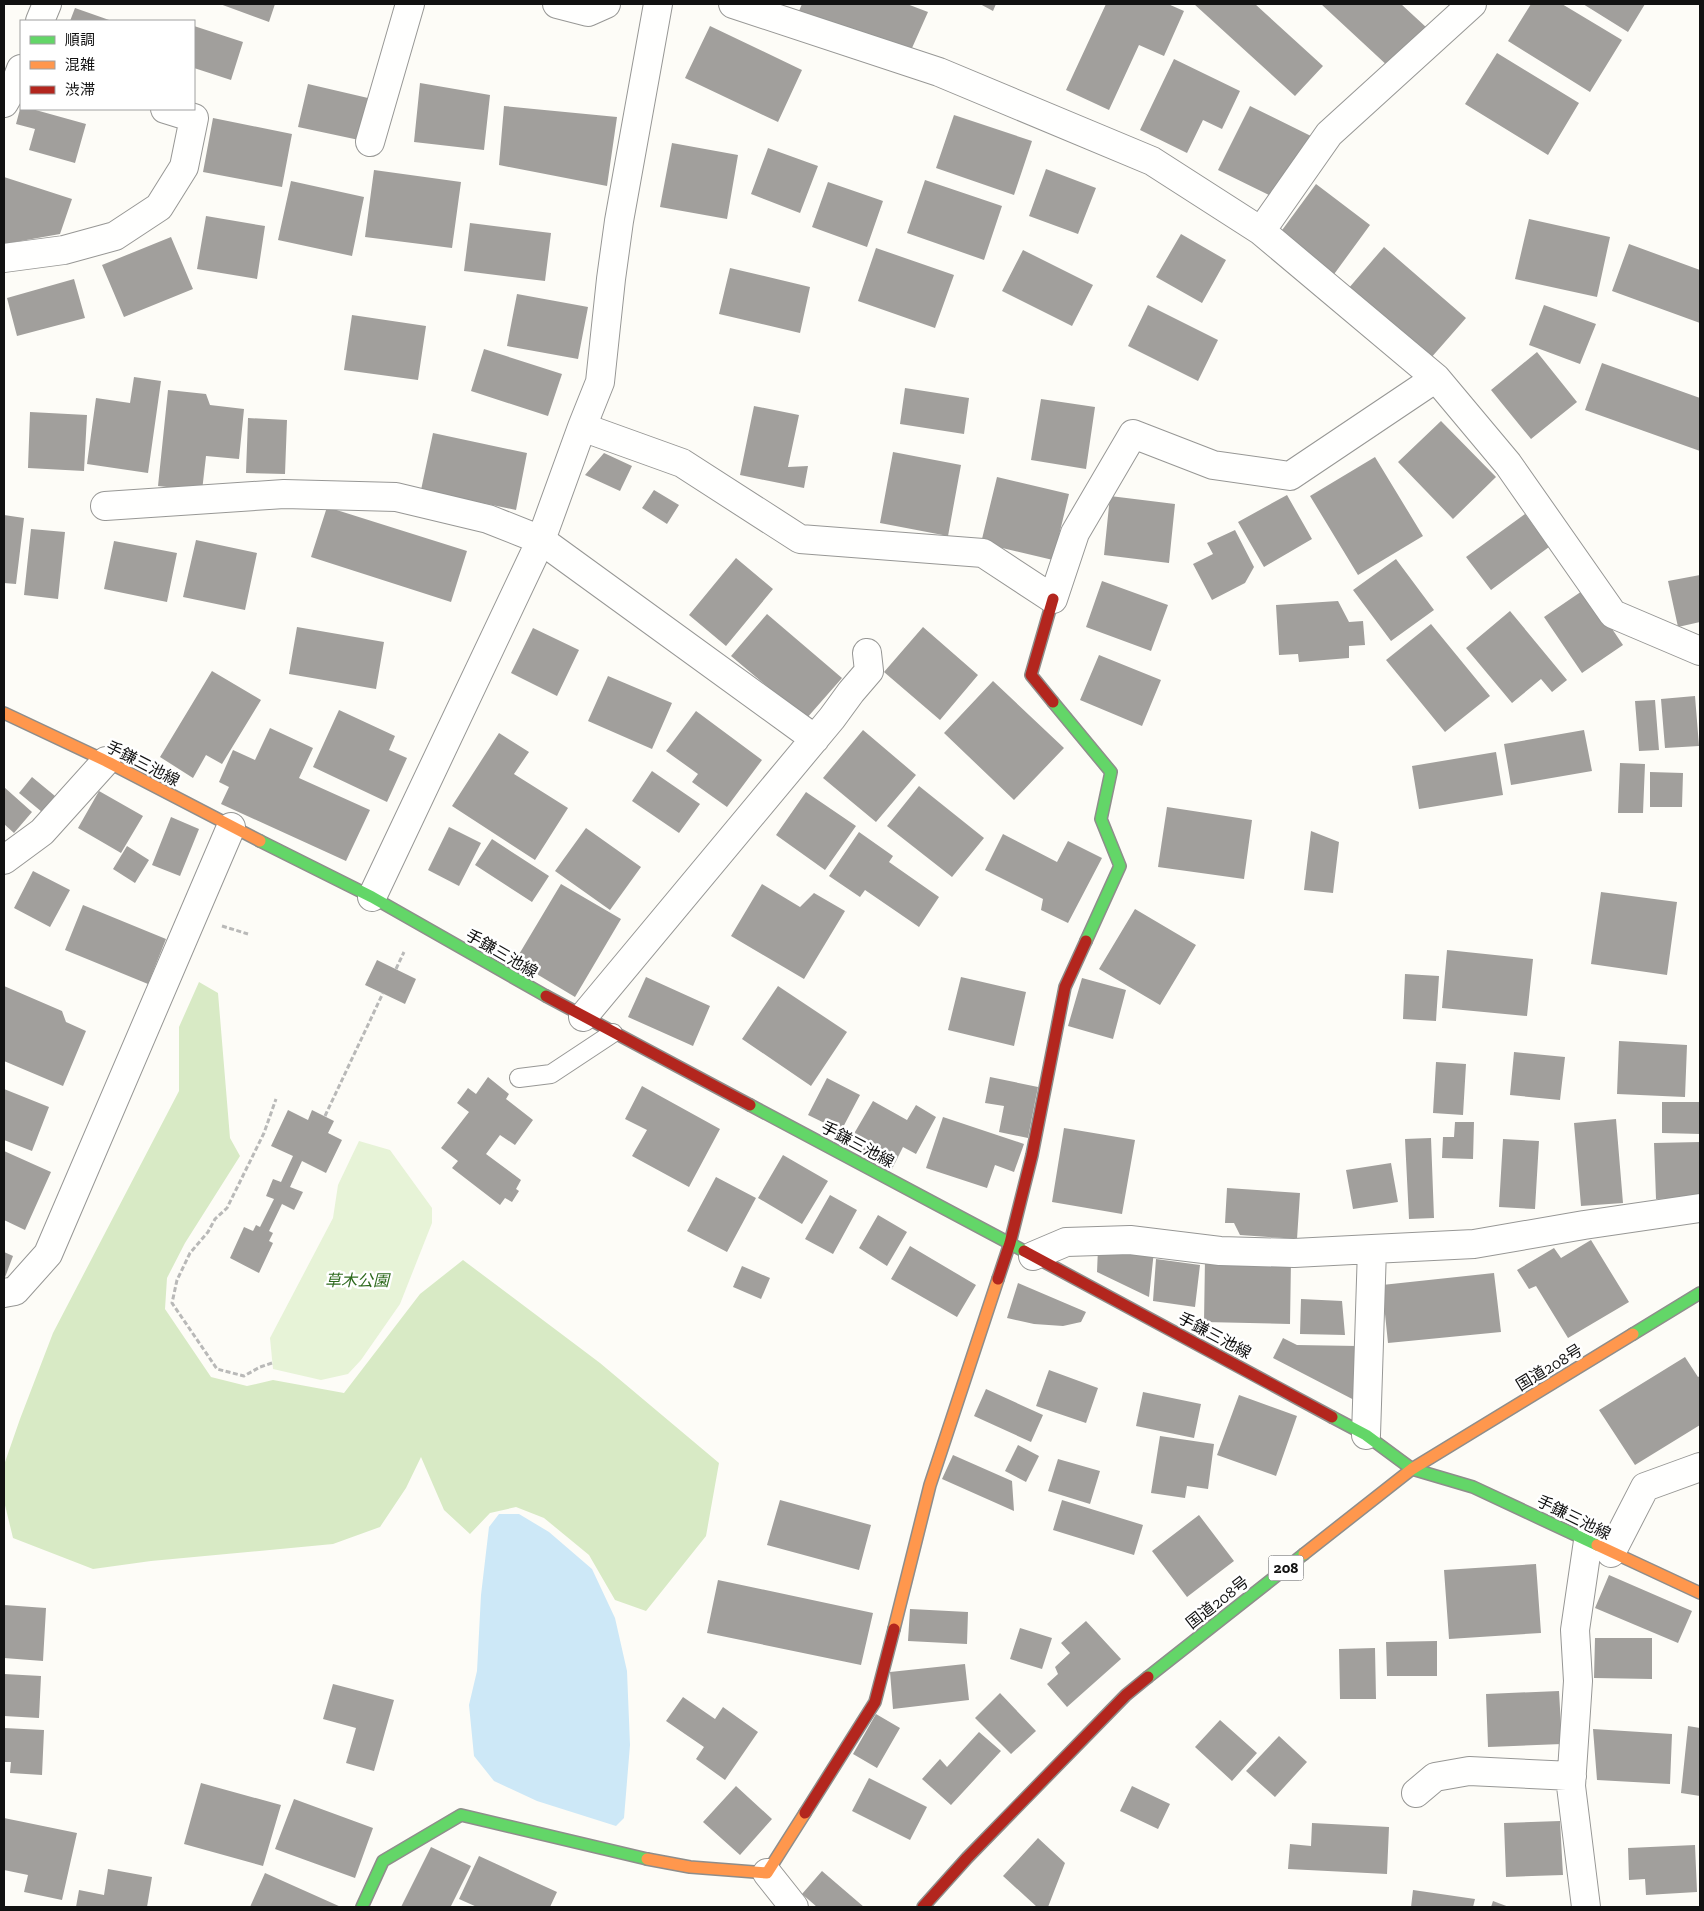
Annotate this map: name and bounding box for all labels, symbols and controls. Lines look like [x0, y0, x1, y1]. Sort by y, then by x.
legend [20, 20, 195, 110]
text: 順調 [65, 31, 95, 49]
text: 混雑 [65, 56, 95, 74]
text: 渋滞 [65, 81, 95, 99]
street label: 手鎌三池線 [103, 737, 183, 790]
street label: 手鎌三池線 [462, 925, 541, 982]
street label: 手鎌三池線 [818, 1117, 898, 1172]
park label: 草木公園 [325, 1271, 391, 1290]
street label: 手鎌三池線 [1175, 1308, 1255, 1363]
street label: 国道208号 [1513, 1340, 1586, 1395]
street label: 手鎌三池線 [1534, 1491, 1614, 1544]
road number: 208 [1268, 1556, 1304, 1580]
street label: 国道208号 [1182, 1572, 1252, 1633]

